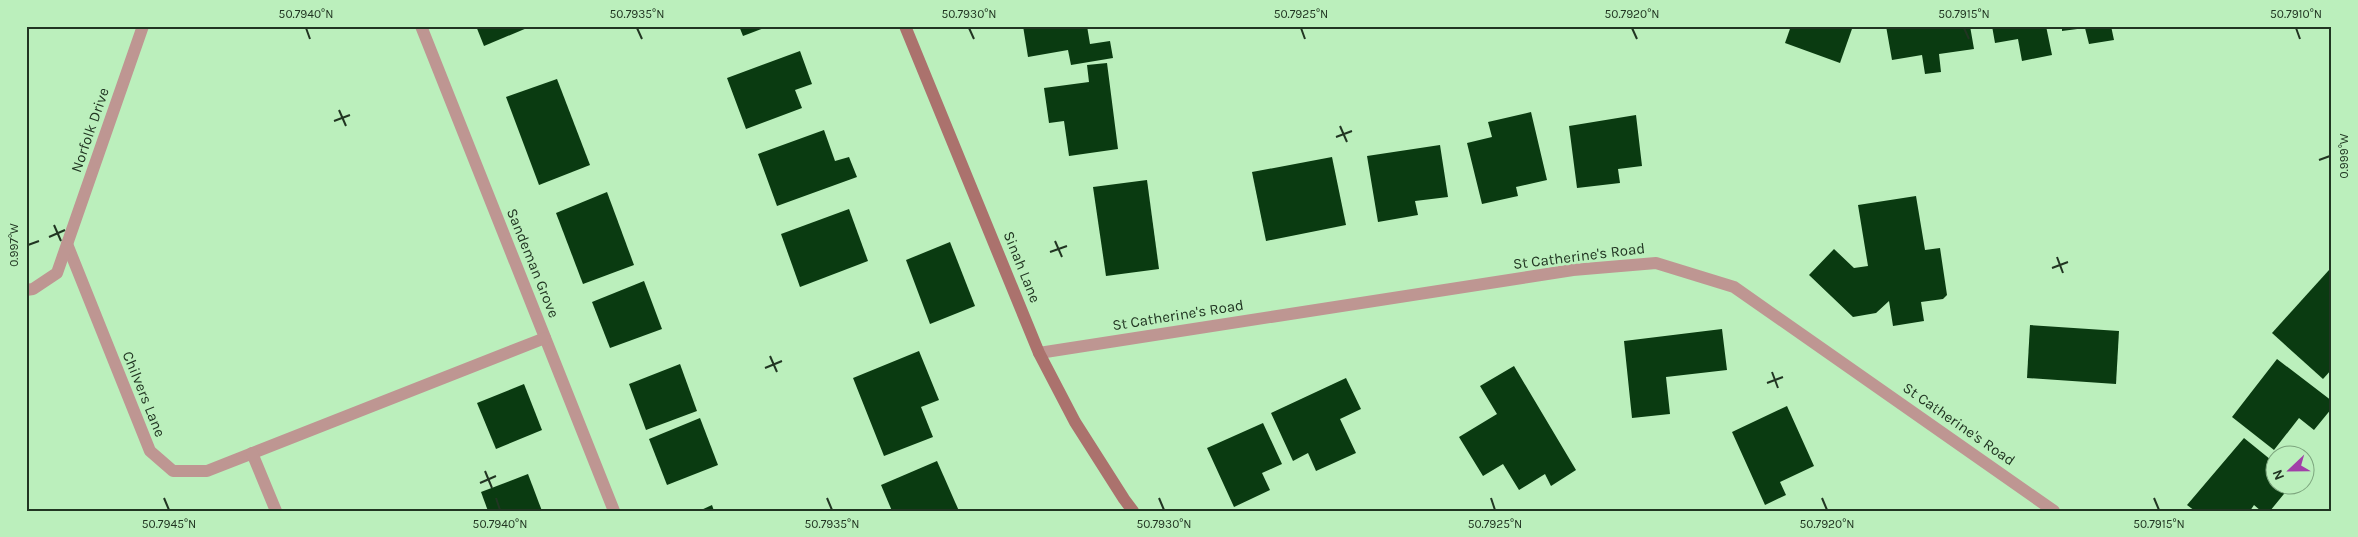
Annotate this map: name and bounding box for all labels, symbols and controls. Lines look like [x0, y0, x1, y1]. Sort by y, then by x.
text: 50.7940°N [279, 7, 333, 21]
text: 50.7935°N [610, 7, 664, 21]
text: 50.7930°N [941, 7, 997, 21]
text: 50.7925°N [1274, 7, 1328, 21]
text: 50.7920°N [1604, 7, 1660, 21]
text: 50.7915°N [1938, 7, 1990, 21]
text: 50.7910°N [2270, 7, 2322, 21]
street label: Norfolk Drive [67, 85, 113, 175]
text: 0.999°W [2337, 133, 2351, 178]
street label: Sandeman Grove [503, 206, 563, 320]
text: 0.997°W [7, 223, 21, 267]
street label: Sinah Lane [1000, 229, 1044, 305]
street label: St Catherine's Road [1512, 239, 1646, 273]
street label: St Catherine's Road [1111, 296, 1245, 334]
street label: Chilvers Lane [119, 348, 169, 440]
street label: St Catherine's Road [1899, 379, 2019, 469]
north arrow [2266, 444, 2316, 494]
text: N [2269, 467, 2288, 483]
text: 50.7945°N [142, 517, 196, 531]
text: 50.7940°N [473, 517, 527, 531]
text: 50.7935°N [805, 517, 859, 531]
text: 50.7930°N [1136, 517, 1192, 531]
text: 50.7925°N [1468, 517, 1522, 531]
text: 50.7920°N [1799, 517, 1855, 531]
text: 50.7915°N [2133, 517, 2185, 531]

